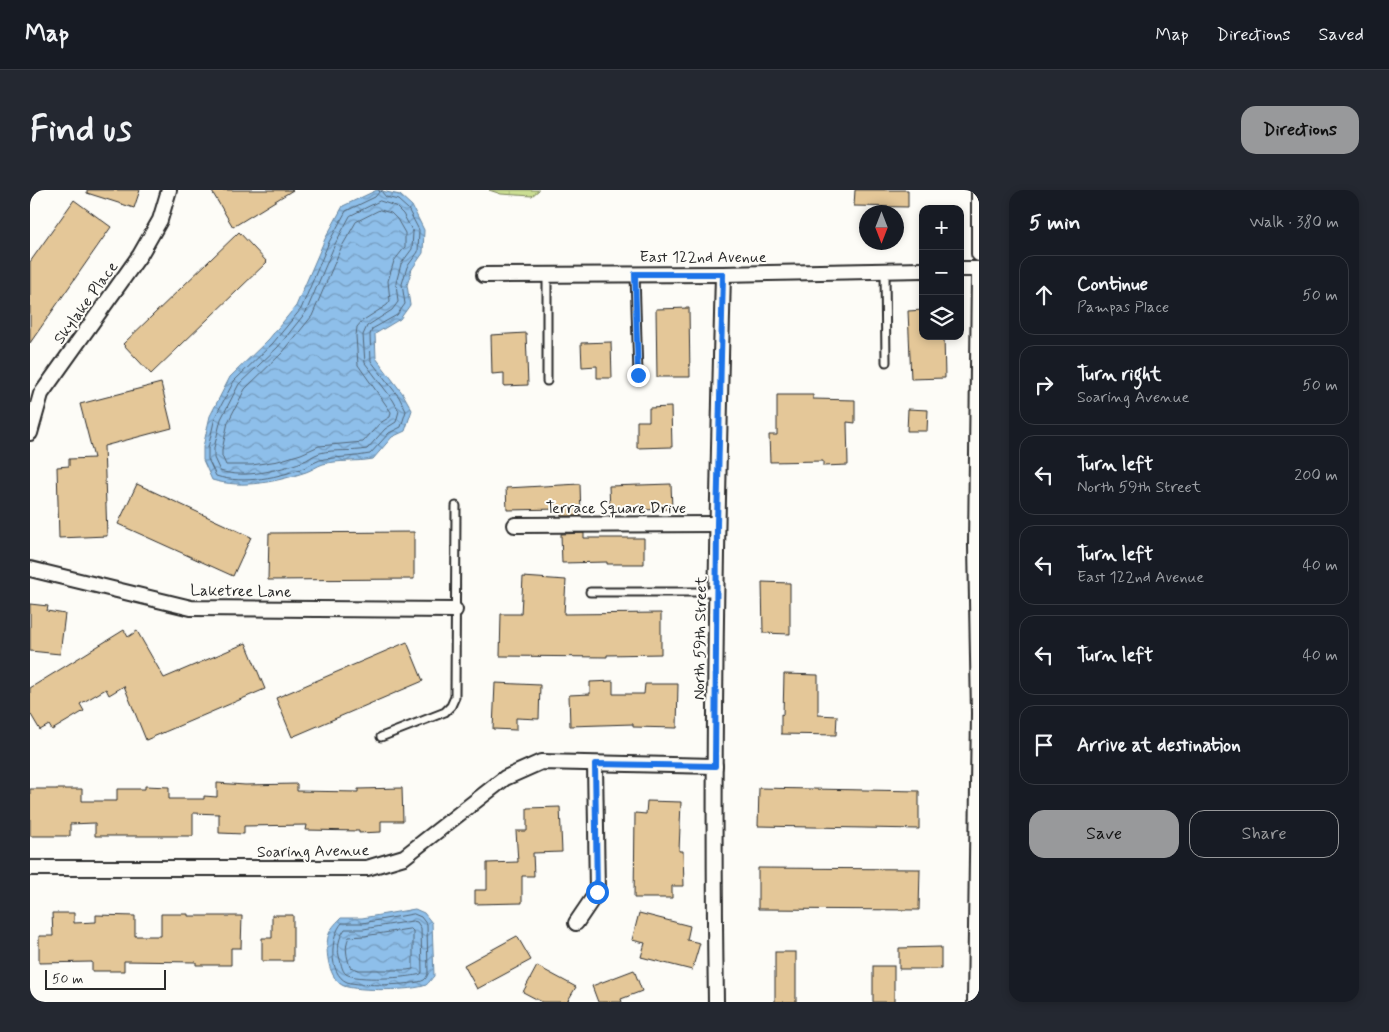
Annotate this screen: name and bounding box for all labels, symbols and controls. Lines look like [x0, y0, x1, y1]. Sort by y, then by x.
text: Map [25, 19, 69, 50]
text: Map [1156, 23, 1189, 47]
text: Directions [1217, 23, 1291, 47]
text: Saved [1319, 23, 1364, 47]
button: Directions [1241, 106, 1359, 154]
text: Find us [30, 107, 132, 153]
north arrow [859, 205, 904, 250]
map controls [919, 205, 964, 340]
button: + [919, 205, 964, 250]
text: 5 min [1029, 209, 1081, 237]
text: Walk · 380 m [1249, 212, 1339, 233]
street label: East 122nd Avenue [639, 247, 767, 268]
button: − [919, 250, 964, 295]
street label: Skylake Place [49, 257, 123, 348]
text: Continue [1077, 272, 1148, 297]
icon: ahead [1030, 281, 1058, 309]
text: 50 m [1302, 285, 1338, 306]
button: layers [919, 295, 964, 340]
text: Pampas Place [1077, 297, 1169, 318]
text: Turn right [1077, 362, 1161, 387]
route end [627, 364, 650, 387]
icon: right [1030, 371, 1058, 399]
text: 50 m [1302, 375, 1338, 396]
text: Soaring Avenue [1077, 387, 1189, 408]
text: Turn left [1077, 452, 1153, 477]
icon: left [1030, 461, 1058, 489]
text: 200 m [1294, 465, 1338, 486]
text: North 59th Street [1077, 477, 1201, 498]
street label: Terrace Square Drive [546, 498, 686, 519]
text: Turn left [1077, 542, 1153, 567]
icon: left [1030, 551, 1058, 579]
text: 40 m [1302, 555, 1338, 576]
text: East 122nd Avenue [1077, 567, 1204, 588]
street label: North 59th Street [689, 575, 712, 700]
street label: Laketree Lane [190, 580, 292, 603]
icon: left [1030, 641, 1058, 669]
text: Turn left [1077, 643, 1153, 668]
text: 40 m [1302, 645, 1338, 666]
icon: arrive [1030, 731, 1058, 759]
text: Arrive at destination [1077, 733, 1241, 758]
button: Save [1029, 810, 1179, 858]
button: Share [1189, 810, 1339, 858]
street label: Soaring Avenue [257, 840, 369, 863]
route start [586, 881, 609, 904]
scale bar [45, 967, 166, 990]
text: 50 m [52, 970, 83, 988]

